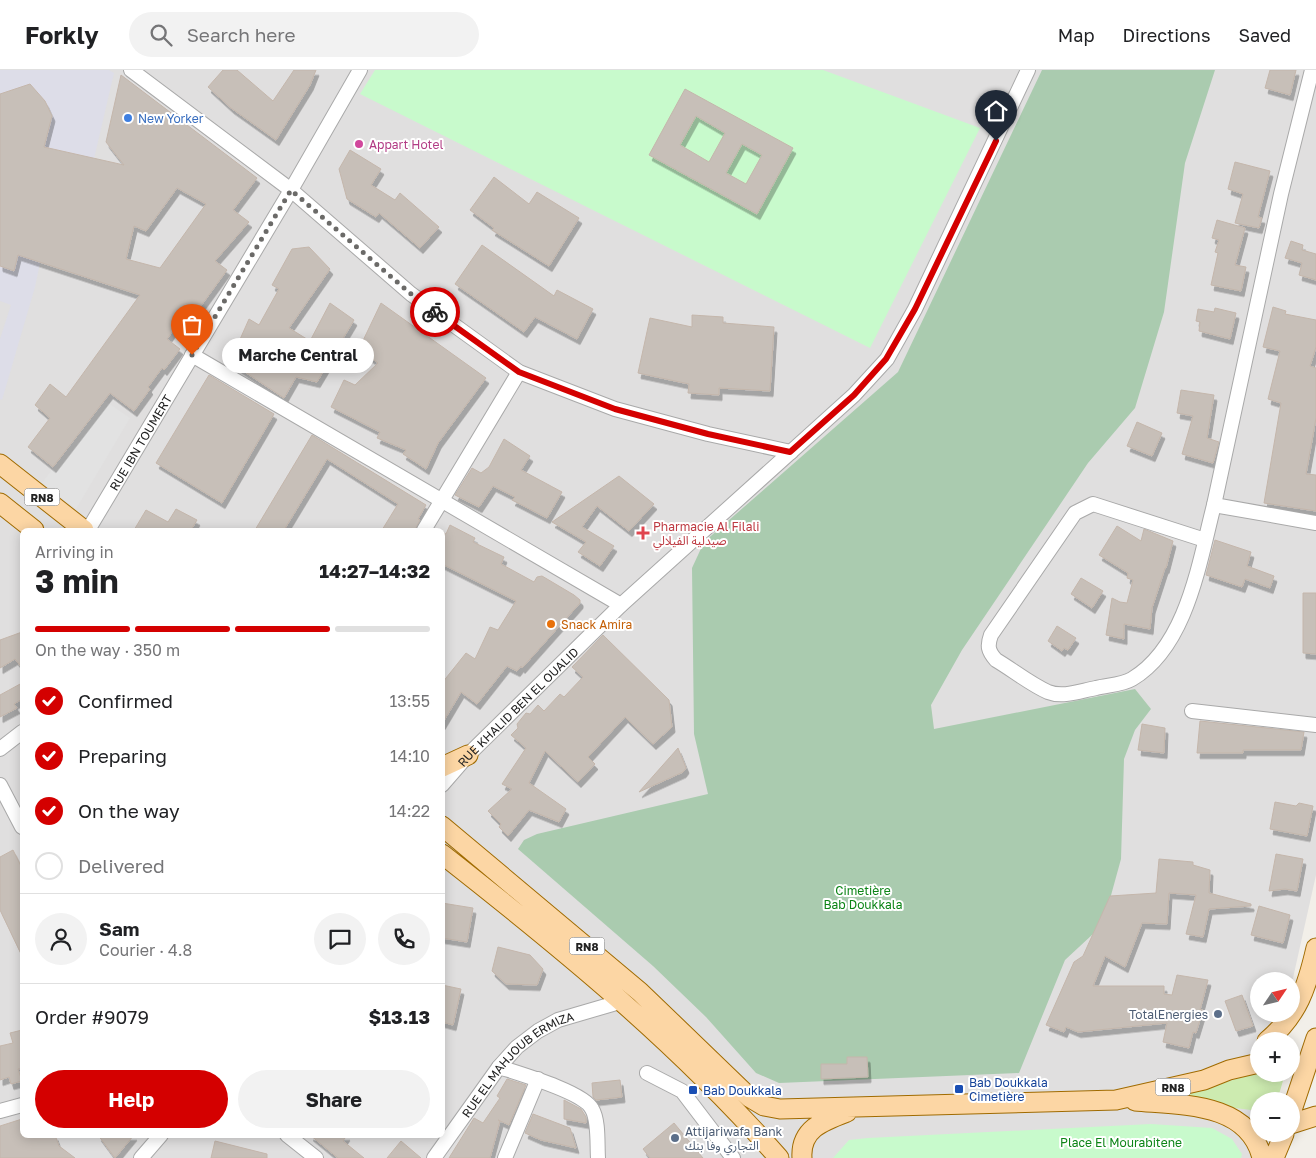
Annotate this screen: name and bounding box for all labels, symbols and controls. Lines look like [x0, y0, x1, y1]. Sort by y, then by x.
search box [129, 12, 479, 57]
text: Forkly [25, 20, 99, 49]
icon: search [147, 21, 175, 49]
text: Search here [187, 23, 296, 46]
text: Map [1058, 24, 1094, 46]
text: Directions [1122, 24, 1210, 46]
text: Saved [1238, 24, 1291, 46]
pin [975, 90, 1017, 141]
icon: home [982, 97, 1010, 125]
place label: New Yorker [138, 111, 204, 126]
marker: New Yorker [122, 112, 134, 124]
place label: Appart Hotel [369, 137, 443, 152]
marker: Appart Hotel [353, 138, 365, 150]
courier [410, 287, 460, 337]
icon: bike [421, 298, 449, 326]
pin [171, 304, 213, 355]
icon: bag [178, 311, 206, 339]
callout: Marche Central [222, 338, 374, 372]
text: Marche Central [238, 345, 358, 365]
street label: RUE IBN TOUMERT [106, 391, 175, 493]
road number: RN8 [24, 488, 60, 506]
place label: Pharmacie Al Filali صيدلية الفيلالي [653, 519, 760, 550]
marker: Pharmacie Al Filali صيدلية الفيلالي [637, 527, 649, 539]
text: Arriving in [35, 542, 114, 562]
text: 14:27–14:32 [319, 559, 430, 582]
text: 3 min [35, 562, 119, 600]
place label: Snack Amira [561, 617, 632, 632]
marker: Snack Amira [545, 618, 557, 630]
text: On the way · 350 m [35, 640, 180, 660]
street label: RUE KHALID BEN EL OUALID [454, 644, 581, 769]
icon: check [35, 687, 63, 715]
text: Confirmed [78, 689, 173, 712]
text: 13:55 [390, 691, 430, 711]
icon: check [35, 742, 63, 770]
text: Preparing [78, 744, 167, 767]
text: 14:10 [390, 746, 430, 766]
icon: check [35, 797, 63, 825]
text: On the way [78, 799, 180, 822]
text: 14:22 [389, 801, 430, 821]
text: Delivered [78, 854, 165, 877]
park label: Cimetière Bab Doukkala [824, 883, 902, 912]
button: person [35, 913, 87, 965]
button: chat [314, 913, 366, 965]
button: phone [378, 913, 430, 965]
text: Sam [99, 917, 139, 940]
road number: RN8 [570, 938, 604, 954]
text: Courier · 4.8 [99, 940, 192, 960]
north arrow [1250, 972, 1300, 1022]
map controls [1250, 972, 1300, 1142]
text: Order #9079 [35, 1005, 149, 1028]
text: $13.13 [368, 1005, 430, 1028]
place label: TotalEnergies [1129, 1007, 1208, 1022]
street label: RUE EL MAHJOUB ERMIZA [458, 1008, 576, 1120]
marker: TotalEnergies [1212, 1008, 1224, 1020]
button: + [1250, 1032, 1300, 1082]
button: Help [35, 1070, 228, 1128]
button: Share [238, 1070, 430, 1128]
place label: Bab Doukkala Cimetière [969, 1075, 1048, 1104]
road number: RN8 [1156, 1079, 1190, 1096]
place label: Bab Doukkala [703, 1083, 782, 1098]
marker: Bab Doukkala Cimetière [953, 1083, 965, 1095]
marker: Bab Doukkala [687, 1084, 699, 1096]
button: − [1250, 1092, 1300, 1142]
place label: Attijariwafa Bank التجاري وفا بنك [685, 1124, 783, 1155]
marker: Attijariwafa Bank التجاري وفا بنك [669, 1132, 681, 1144]
park label: Place El Mourabitene [1060, 1135, 1182, 1150]

